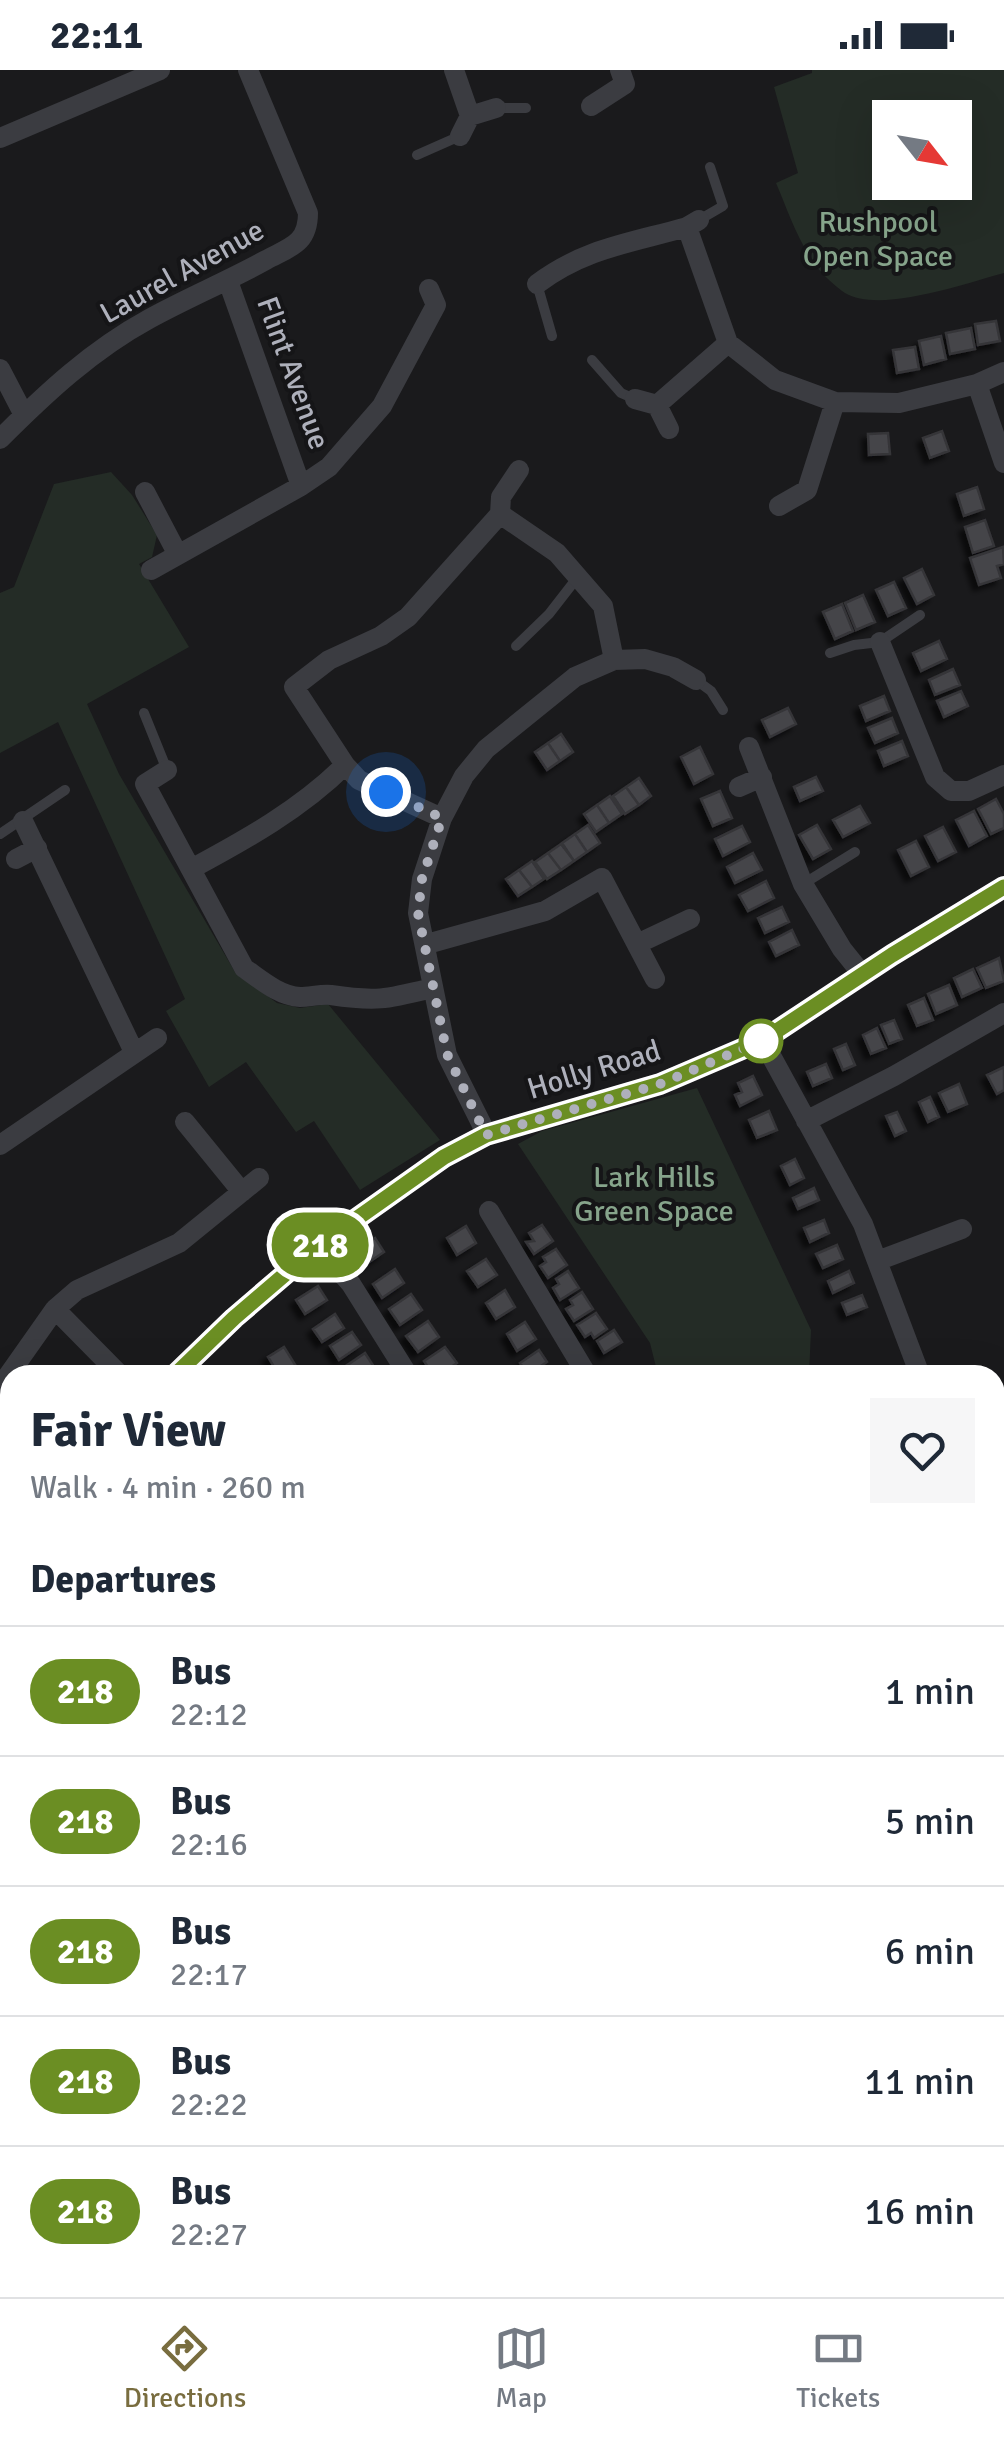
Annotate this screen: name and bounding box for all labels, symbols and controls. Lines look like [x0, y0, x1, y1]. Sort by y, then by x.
text: 22:11 [50, 12, 143, 59]
north arrow [872, 100, 972, 200]
map controls [872, 100, 972, 200]
park label: Rushpool Open Space [803, 204, 953, 275]
street label: Laurel Avenue [94, 212, 270, 332]
street label: Flint Avenue [248, 292, 338, 454]
your location [361, 767, 411, 817]
unlabelled marker [740, 1020, 782, 1062]
street label: Holly Road [523, 1032, 665, 1108]
park label: Lark Hills Green Space [574, 1159, 734, 1230]
line badge: 218 [262, 1212, 378, 1278]
text: 218 [292, 1224, 348, 1267]
button: heart [870, 1398, 975, 1503]
text: Fair View [30, 1401, 226, 1460]
text: Walk · 4 min · 260 m [30, 1468, 306, 1507]
text: Departures [30, 1556, 216, 1603]
text: Bus [170, 1648, 231, 1695]
text: 1 min [885, 1668, 975, 1715]
text: 218 [57, 1670, 113, 1713]
text: 22:12 [170, 1695, 248, 1734]
text: Bus [170, 1778, 231, 1825]
text: 5 min [885, 1798, 975, 1845]
text: 218 [57, 1800, 113, 1843]
text: 22:16 [170, 1825, 248, 1864]
text: Bus [170, 1908, 231, 1955]
text: 6 min [885, 1928, 975, 1975]
text: 218 [57, 1930, 113, 1973]
text: 22:17 [170, 1955, 248, 1994]
text: Bus [170, 2038, 231, 2085]
text: 11 min [864, 2058, 975, 2105]
text: 218 [57, 2060, 113, 2103]
text: 22:22 [170, 2085, 248, 2124]
text: Bus [170, 2168, 231, 2215]
text: 16 min [864, 2188, 975, 2235]
text: 218 [57, 2190, 113, 2233]
text: 22:27 [170, 2215, 248, 2254]
tab: Directions [124, 2321, 246, 2415]
tab: Map [494, 2321, 549, 2415]
tab: Tickets [796, 2321, 880, 2415]

